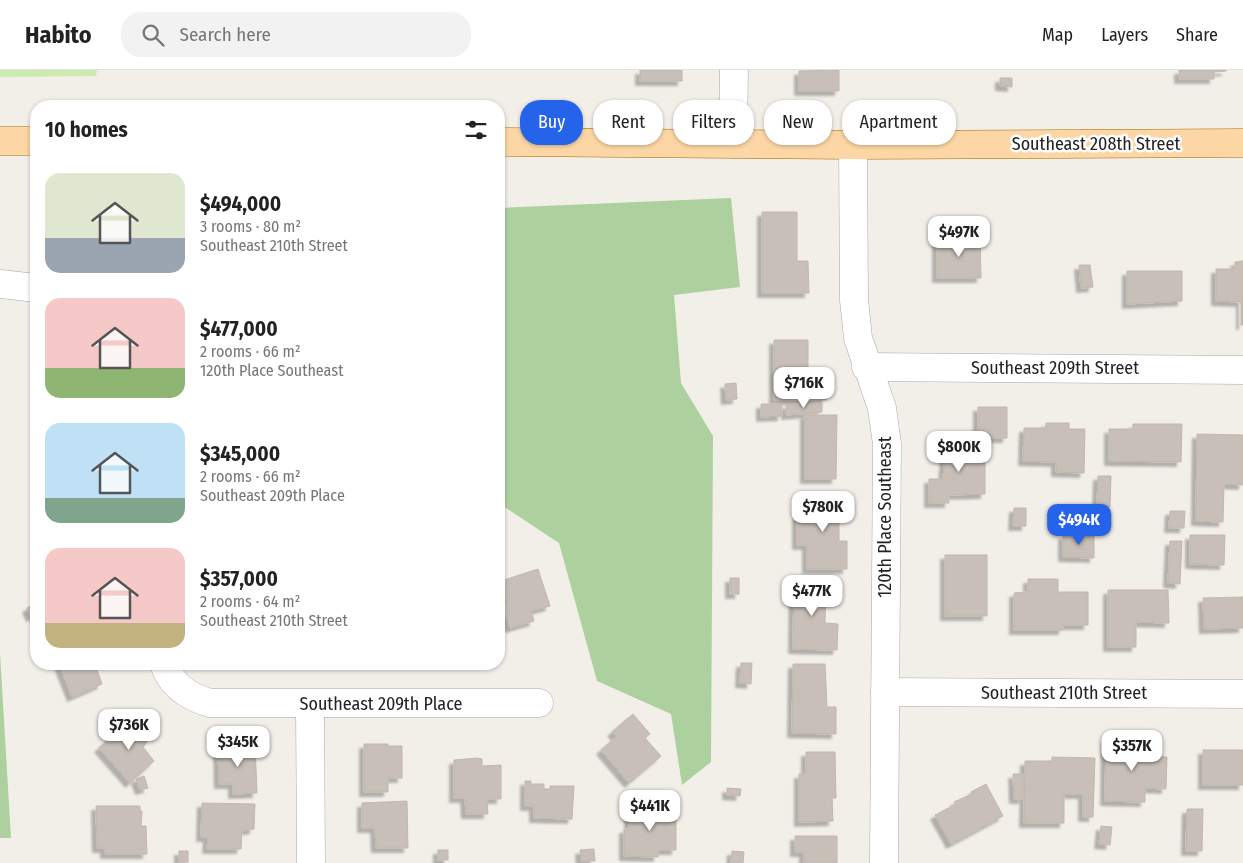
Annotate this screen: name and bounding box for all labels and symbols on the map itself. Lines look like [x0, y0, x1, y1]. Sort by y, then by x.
street label: Southeast 208th Street [1012, 133, 1180, 155]
pin: $497K [924, 216, 994, 258]
street label: Southeast 209th Street [971, 357, 1139, 379]
pin: $716K [769, 366, 839, 409]
pin: $800K [924, 430, 994, 473]
street label: 120th Place Southeast [874, 436, 896, 598]
pin: $780K [788, 490, 858, 533]
pin: $494K [1044, 504, 1114, 546]
pin: $477K [777, 574, 847, 617]
street label: Southeast 210th Street [981, 682, 1147, 704]
street label: Southeast 209th Place [300, 693, 463, 715]
pin: $736K [94, 708, 164, 751]
pin: $345K [203, 726, 273, 768]
pin: $357K [1097, 730, 1167, 772]
pin: $441K [615, 790, 685, 832]

